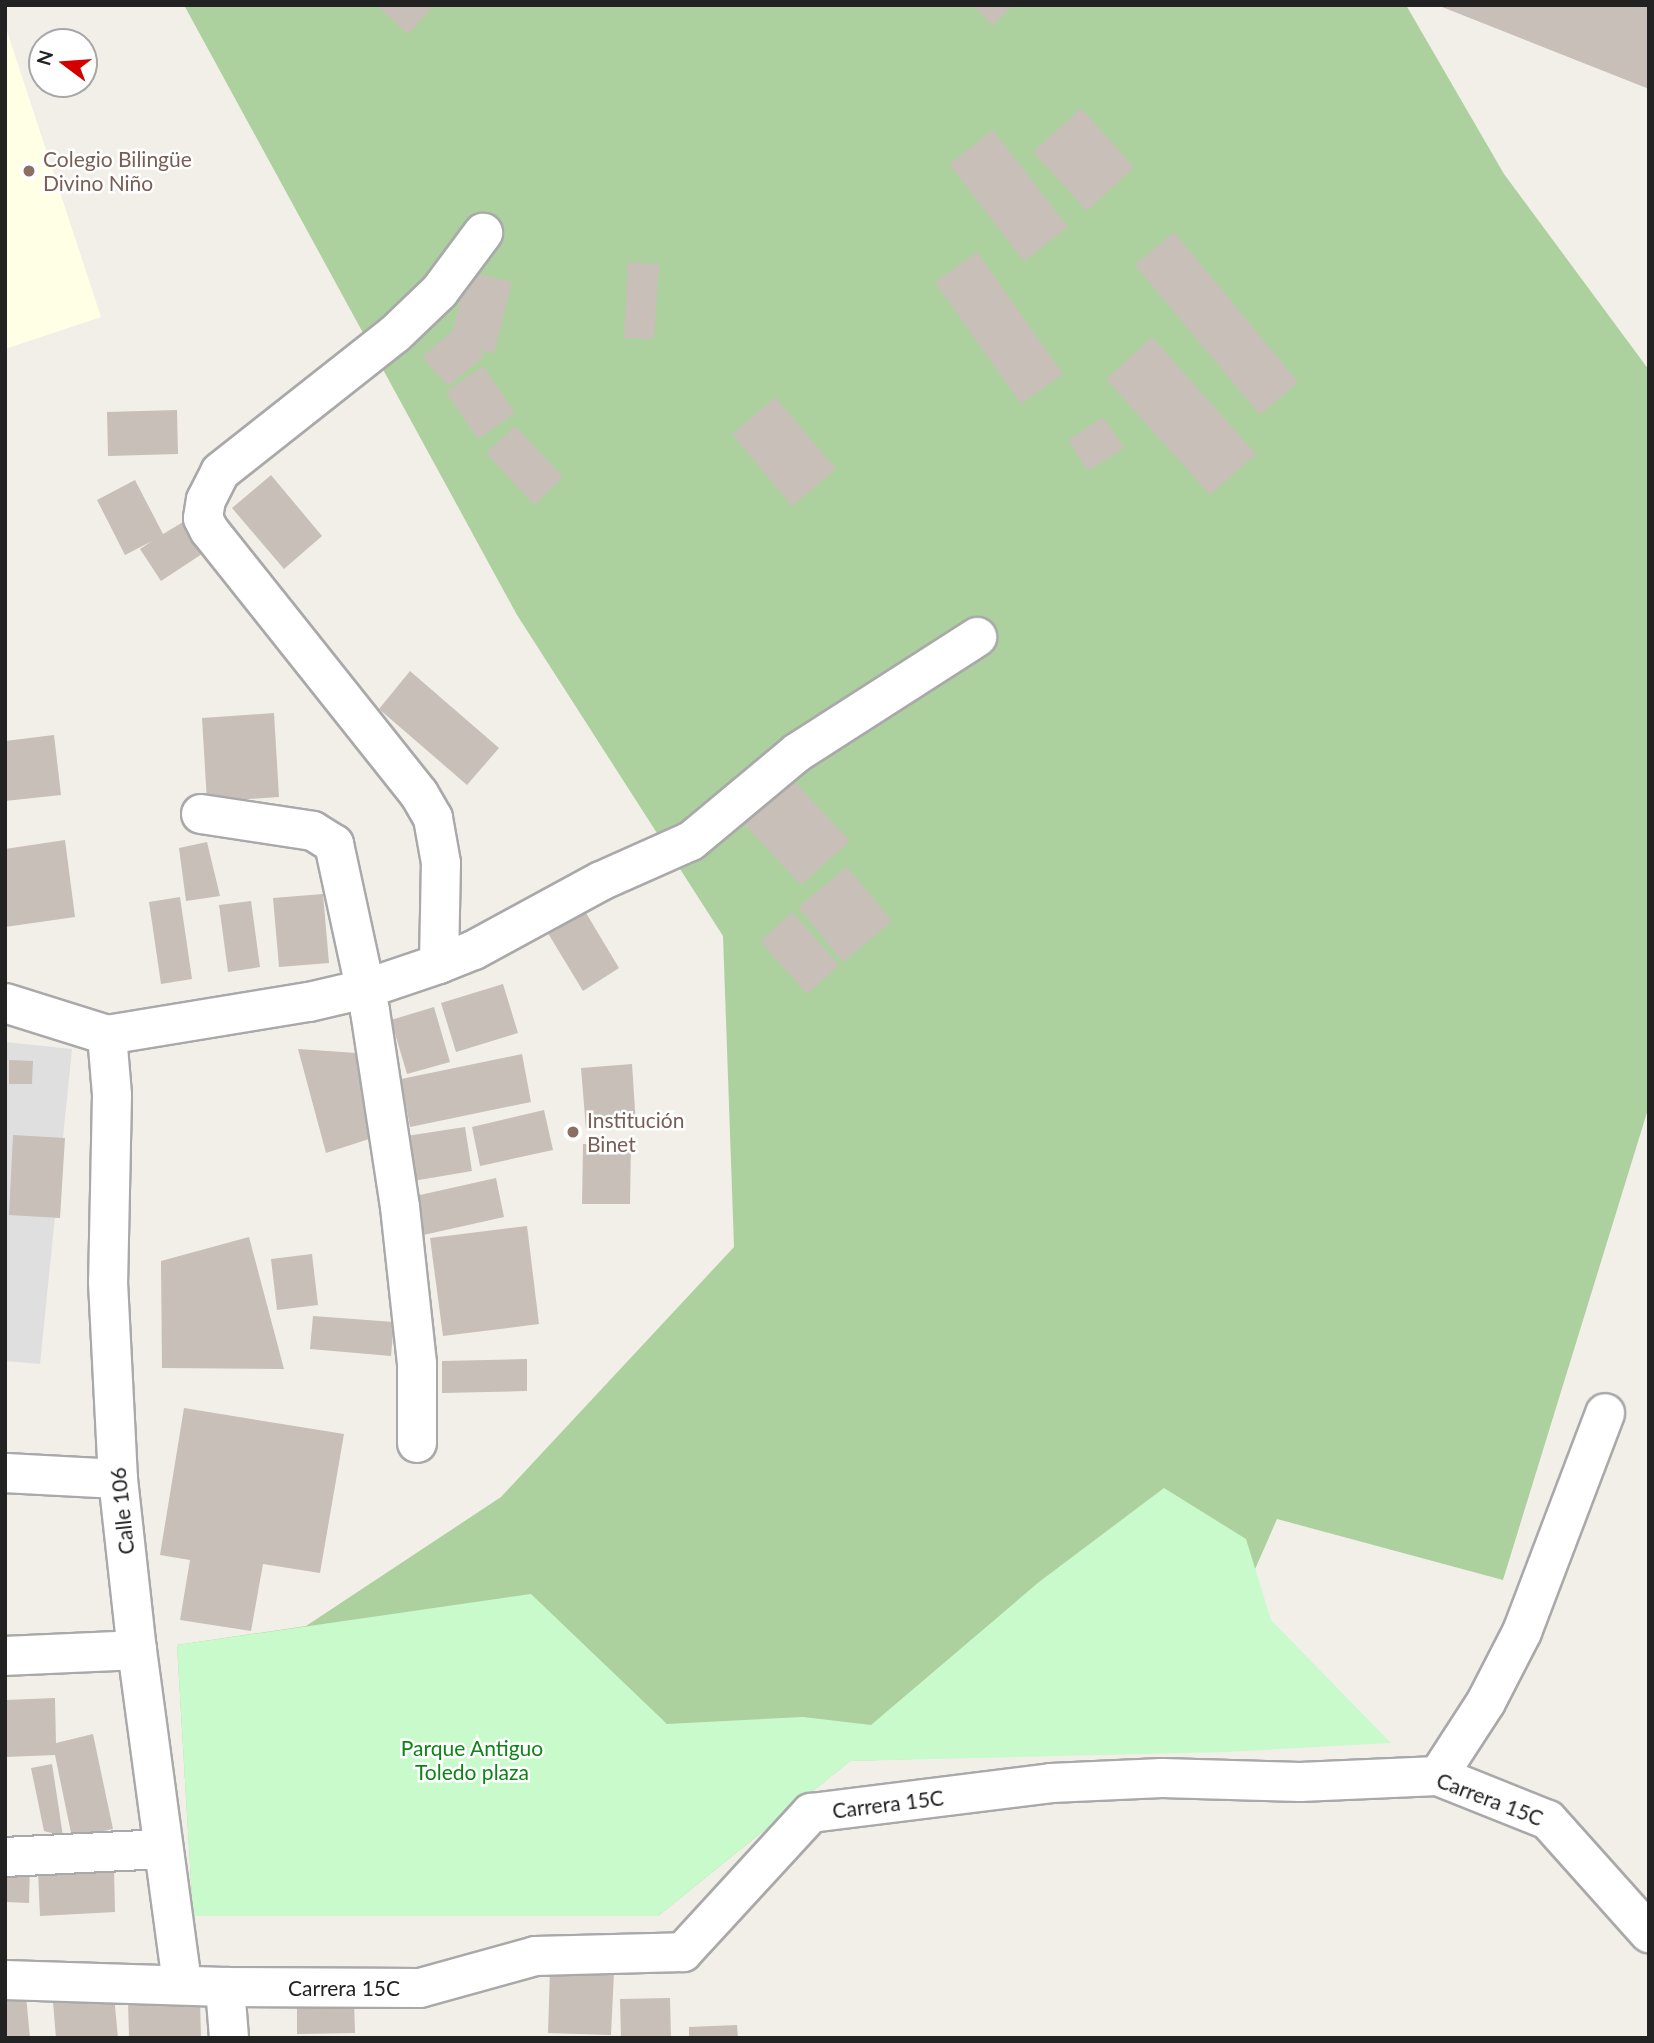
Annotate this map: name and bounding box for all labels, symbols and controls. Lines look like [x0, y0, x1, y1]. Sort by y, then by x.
north arrow [28, 28, 98, 98]
text: N [31, 47, 57, 68]
place label: Colegio Bilingüe Divino Niño [43, 146, 192, 196]
marker: Colegio Bilingüe Divino Niño [21, 163, 37, 179]
place label: Institución Binet [587, 1107, 684, 1157]
marker: Institución Binet [565, 1124, 581, 1140]
street label: Calle 106 [105, 1466, 139, 1556]
park label: Parque Antiguo Toledo plaza [400, 1735, 544, 1785]
street label: Carrera 15C [1433, 1767, 1547, 1831]
street label: Carrera 15C [831, 1785, 945, 1823]
street label: Carrera 15C [288, 1975, 400, 2001]

